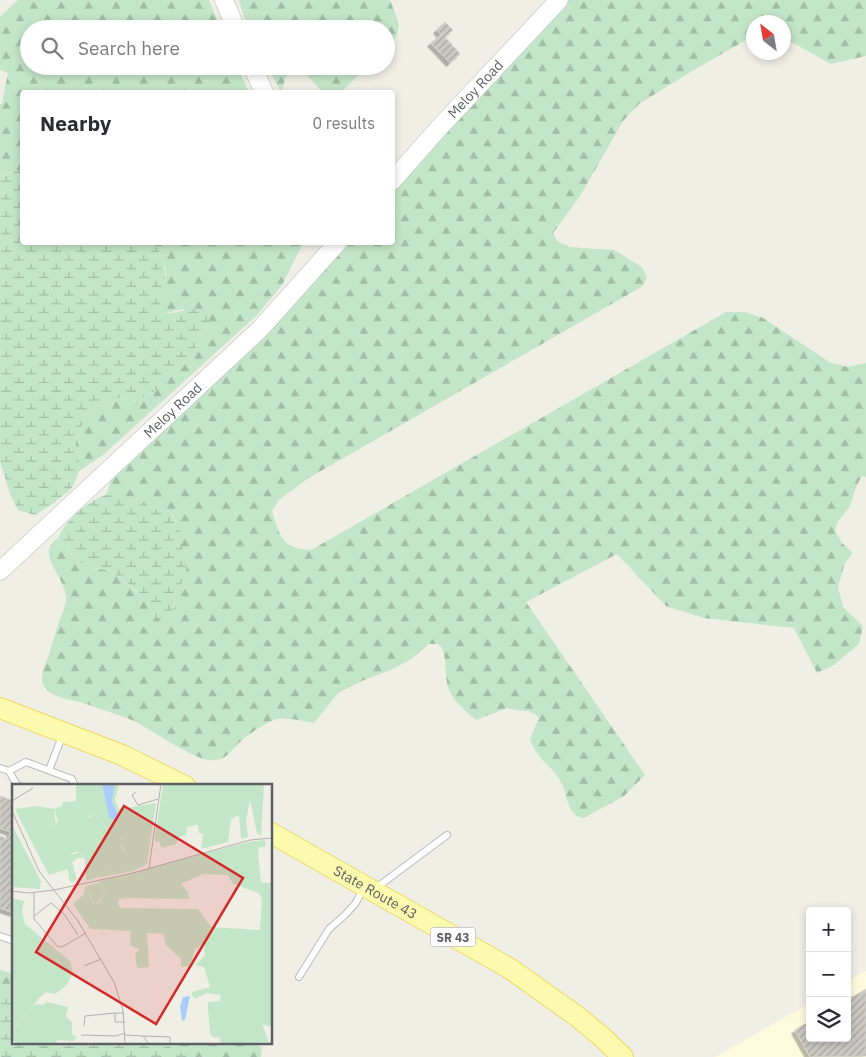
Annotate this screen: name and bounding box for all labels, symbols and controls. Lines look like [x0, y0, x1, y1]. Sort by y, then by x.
north arrow [746, 15, 791, 60]
search box [20, 20, 395, 75]
icon: search [38, 34, 66, 62]
text: Search here [78, 36, 180, 60]
street label: Meloy Road [444, 56, 507, 122]
text: Nearby [40, 109, 111, 137]
text: 0 results [312, 113, 375, 133]
street label: Meloy Road [140, 379, 206, 442]
inset map [12, 784, 272, 1044]
street label: State Route 43 [330, 861, 421, 923]
map controls [806, 907, 851, 1042]
button: + [806, 907, 851, 952]
road number: SR 43 [430, 928, 476, 946]
button: − [806, 952, 851, 997]
button: layers [806, 997, 851, 1042]

